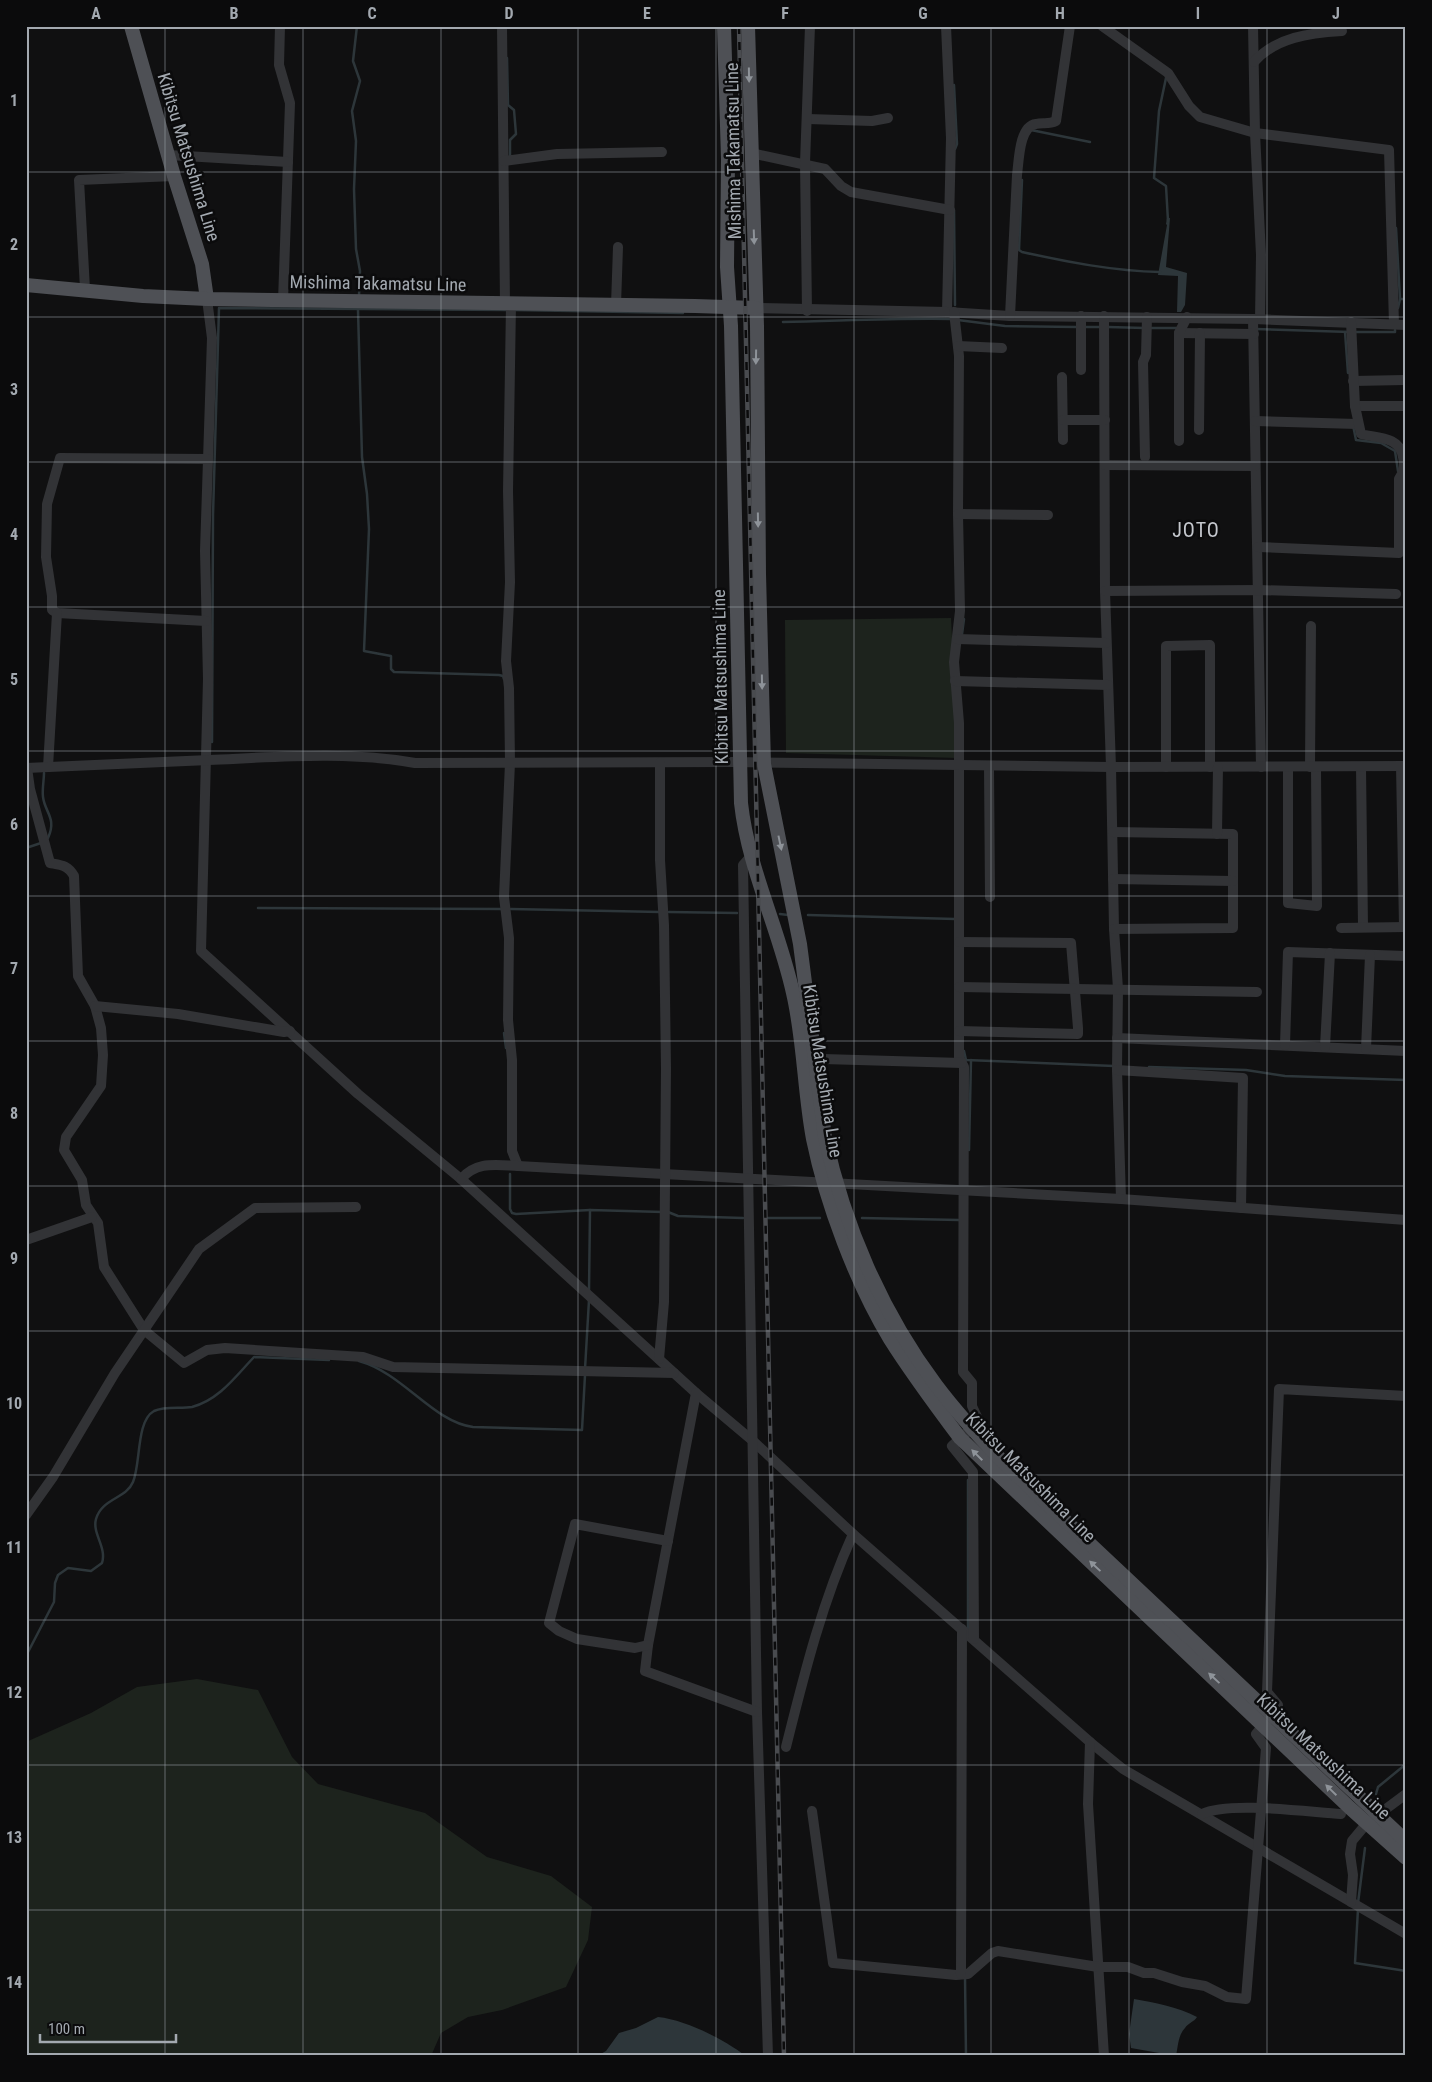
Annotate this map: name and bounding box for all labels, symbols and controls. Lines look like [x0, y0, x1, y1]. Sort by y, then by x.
text: A [91, 4, 101, 23]
text: B [230, 4, 239, 23]
text: C [367, 4, 377, 23]
text: D [504, 4, 514, 23]
text: E [643, 4, 651, 23]
text: F [781, 4, 789, 23]
text: G [918, 4, 928, 23]
text: H [1055, 4, 1065, 23]
text: I [1196, 4, 1200, 23]
text: J [1332, 4, 1340, 23]
street label: Mishima Takamatsu Line [721, 62, 745, 240]
one-way arrow [745, 67, 753, 83]
street label: Kibitsu Matsushima Line [153, 70, 225, 244]
text: 1 [10, 91, 18, 110]
one-way arrow [750, 230, 758, 246]
text: 2 [10, 235, 18, 254]
street label: Mishima Takamatsu Line [289, 271, 467, 295]
one-way arrow [752, 349, 760, 365]
text: 3 [10, 380, 18, 399]
one-way arrow [754, 512, 762, 528]
district label: JOTO [1172, 518, 1220, 542]
text: 4 [10, 525, 18, 544]
street label: Kibitsu Matsushima Line [708, 589, 732, 765]
text: 5 [10, 670, 18, 689]
one-way arrow [758, 674, 766, 690]
text: 6 [10, 815, 18, 834]
one-way arrow [776, 835, 784, 850]
text: 7 [10, 959, 18, 978]
street label: Kibitsu Matsushima Line [799, 983, 847, 1159]
text: 8 [10, 1104, 18, 1123]
text: 9 [10, 1249, 18, 1268]
text: 10 [6, 1394, 22, 1413]
street label: Kibitsu Matsushima Line [962, 1408, 1100, 1546]
one-way arrow [971, 1449, 983, 1461]
text: 11 [6, 1538, 22, 1557]
one-way arrow [1090, 1560, 1102, 1572]
one-way arrow [1208, 1672, 1220, 1684]
text: 12 [6, 1683, 22, 1702]
street label: Kibitsu Matsushima Line [1253, 1689, 1395, 1823]
one-way arrow [1325, 1784, 1337, 1796]
text: 13 [6, 1828, 22, 1847]
text: 14 [6, 1973, 22, 1992]
scale bar [40, 2012, 176, 2044]
text: 100 m [48, 2020, 85, 2038]

